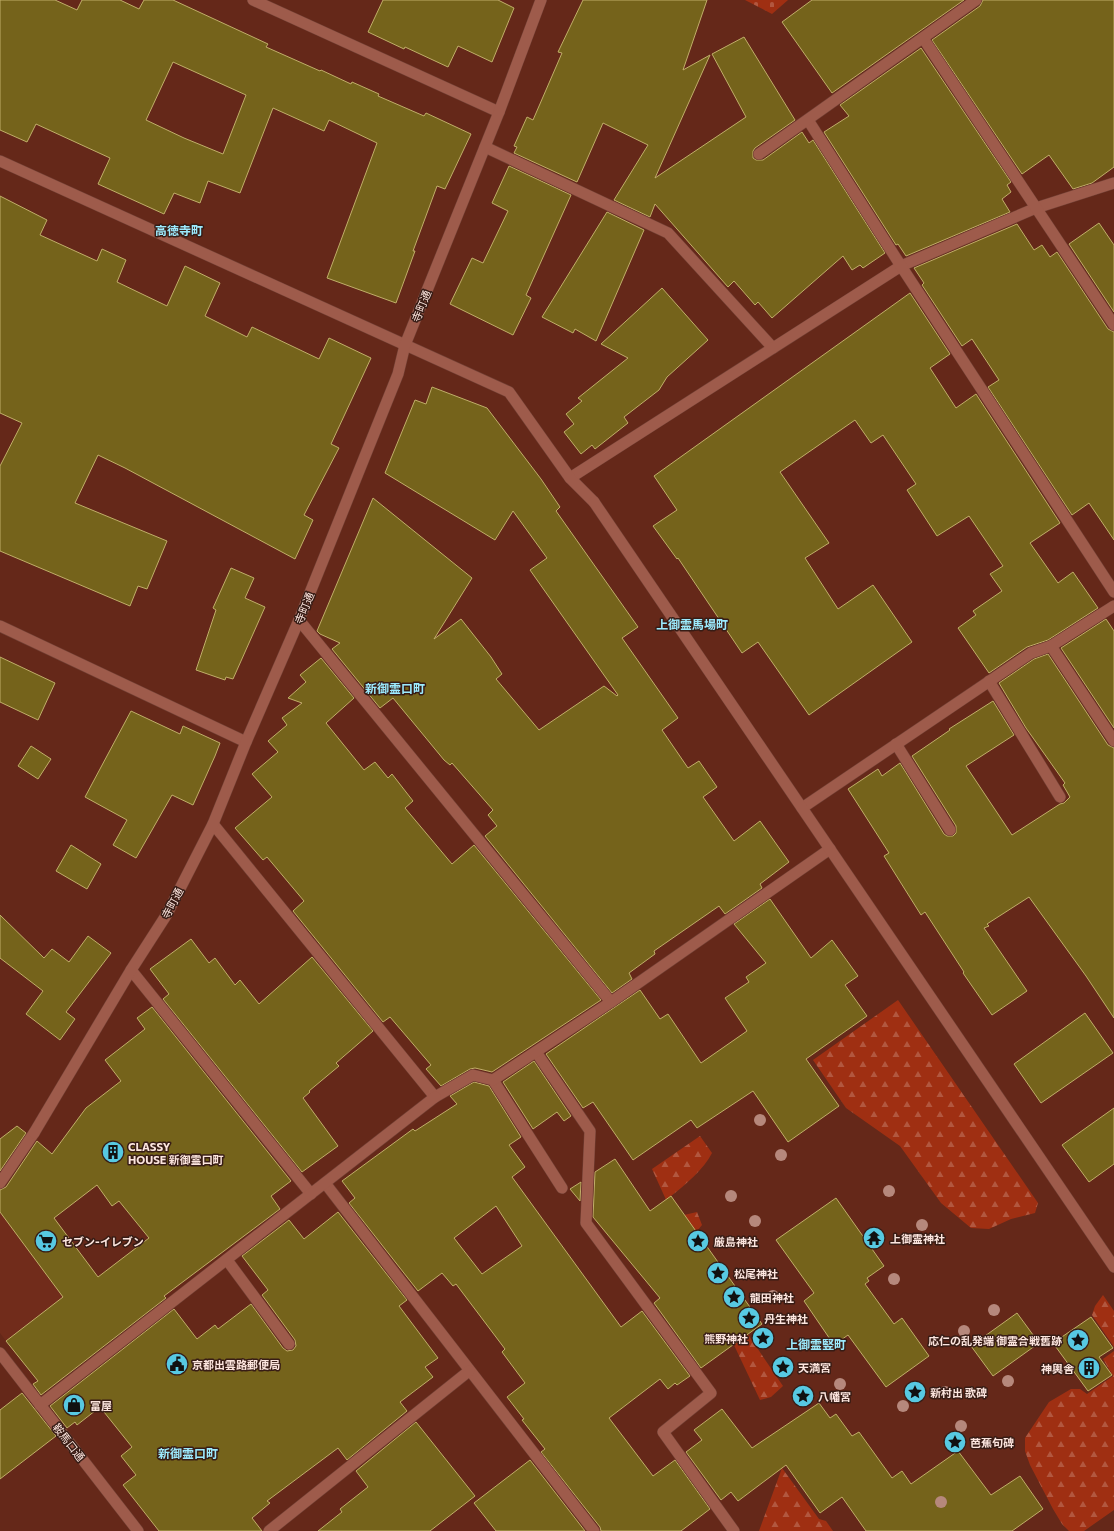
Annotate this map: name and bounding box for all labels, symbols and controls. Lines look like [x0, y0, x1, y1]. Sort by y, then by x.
district label: 高徳寺町 [155, 223, 203, 237]
street label: 寺町通 [409, 288, 433, 324]
street label: 寺町通 [292, 590, 316, 626]
district label: 上御霊馬場町 [656, 617, 728, 631]
district label: 新御霊口町 [365, 681, 425, 695]
street label: 寺町通 [159, 885, 185, 921]
building icon: CLASSY HOUSE 新御霊口町 [100, 1139, 126, 1165]
place label: CLASSY HOUSE 新御霊口町 [128, 1140, 224, 1166]
temple icon: 上御霊神社 [861, 1225, 887, 1251]
supermarket icon: セブン-イレブン [33, 1228, 59, 1254]
place icon: 厳島神社 [685, 1228, 711, 1254]
place label: 上御霊神社 [890, 1232, 945, 1245]
place label: セブン-イレブン [62, 1235, 144, 1248]
place label: 厳島神社 [714, 1235, 758, 1248]
place icon: 松尾神社 [705, 1260, 731, 1286]
place label: 松尾神社 [734, 1267, 778, 1280]
place icon: 龍田神社 [721, 1284, 747, 1310]
place label: 龍田神社 [750, 1291, 794, 1304]
place icon: 丹生神社 [736, 1305, 762, 1331]
place label: 丹生神社 [764, 1312, 808, 1325]
place icon: 熊野神社 [750, 1325, 776, 1351]
place icon: 応仁の乱発端 御霊合戦舊跡 [1065, 1327, 1091, 1353]
place label: 熊野神社 [704, 1332, 748, 1345]
place label: 応仁の乱発端 御霊合戦舊跡 [928, 1334, 1062, 1347]
district label: 上御霊竪町 [786, 1337, 846, 1351]
public building icon: 京都出雲路郵便局 [164, 1351, 190, 1377]
place icon: 天満宮 [770, 1354, 796, 1380]
building icon: 神輿舎 [1076, 1355, 1102, 1381]
place label: 京都出雲路郵便局 [192, 1358, 280, 1371]
place label: 天満宮 [798, 1361, 831, 1374]
place label: 神輿舎 [1041, 1362, 1075, 1375]
place icon: 新村出 歌碑 [902, 1379, 928, 1405]
place icon: 八幡宮 [790, 1383, 816, 1409]
place label: 新村出 歌碑 [930, 1386, 987, 1399]
place label: 八幡宮 [818, 1390, 851, 1403]
shop icon: 富屋 [61, 1392, 87, 1418]
place label: 富屋 [90, 1399, 112, 1412]
street label: 鞍馬口通 [50, 1421, 88, 1463]
place icon: 芭蕉句碑 [942, 1429, 968, 1455]
place label: 芭蕉句碑 [970, 1436, 1014, 1449]
district label: 新御霊口町 [158, 1446, 218, 1460]

